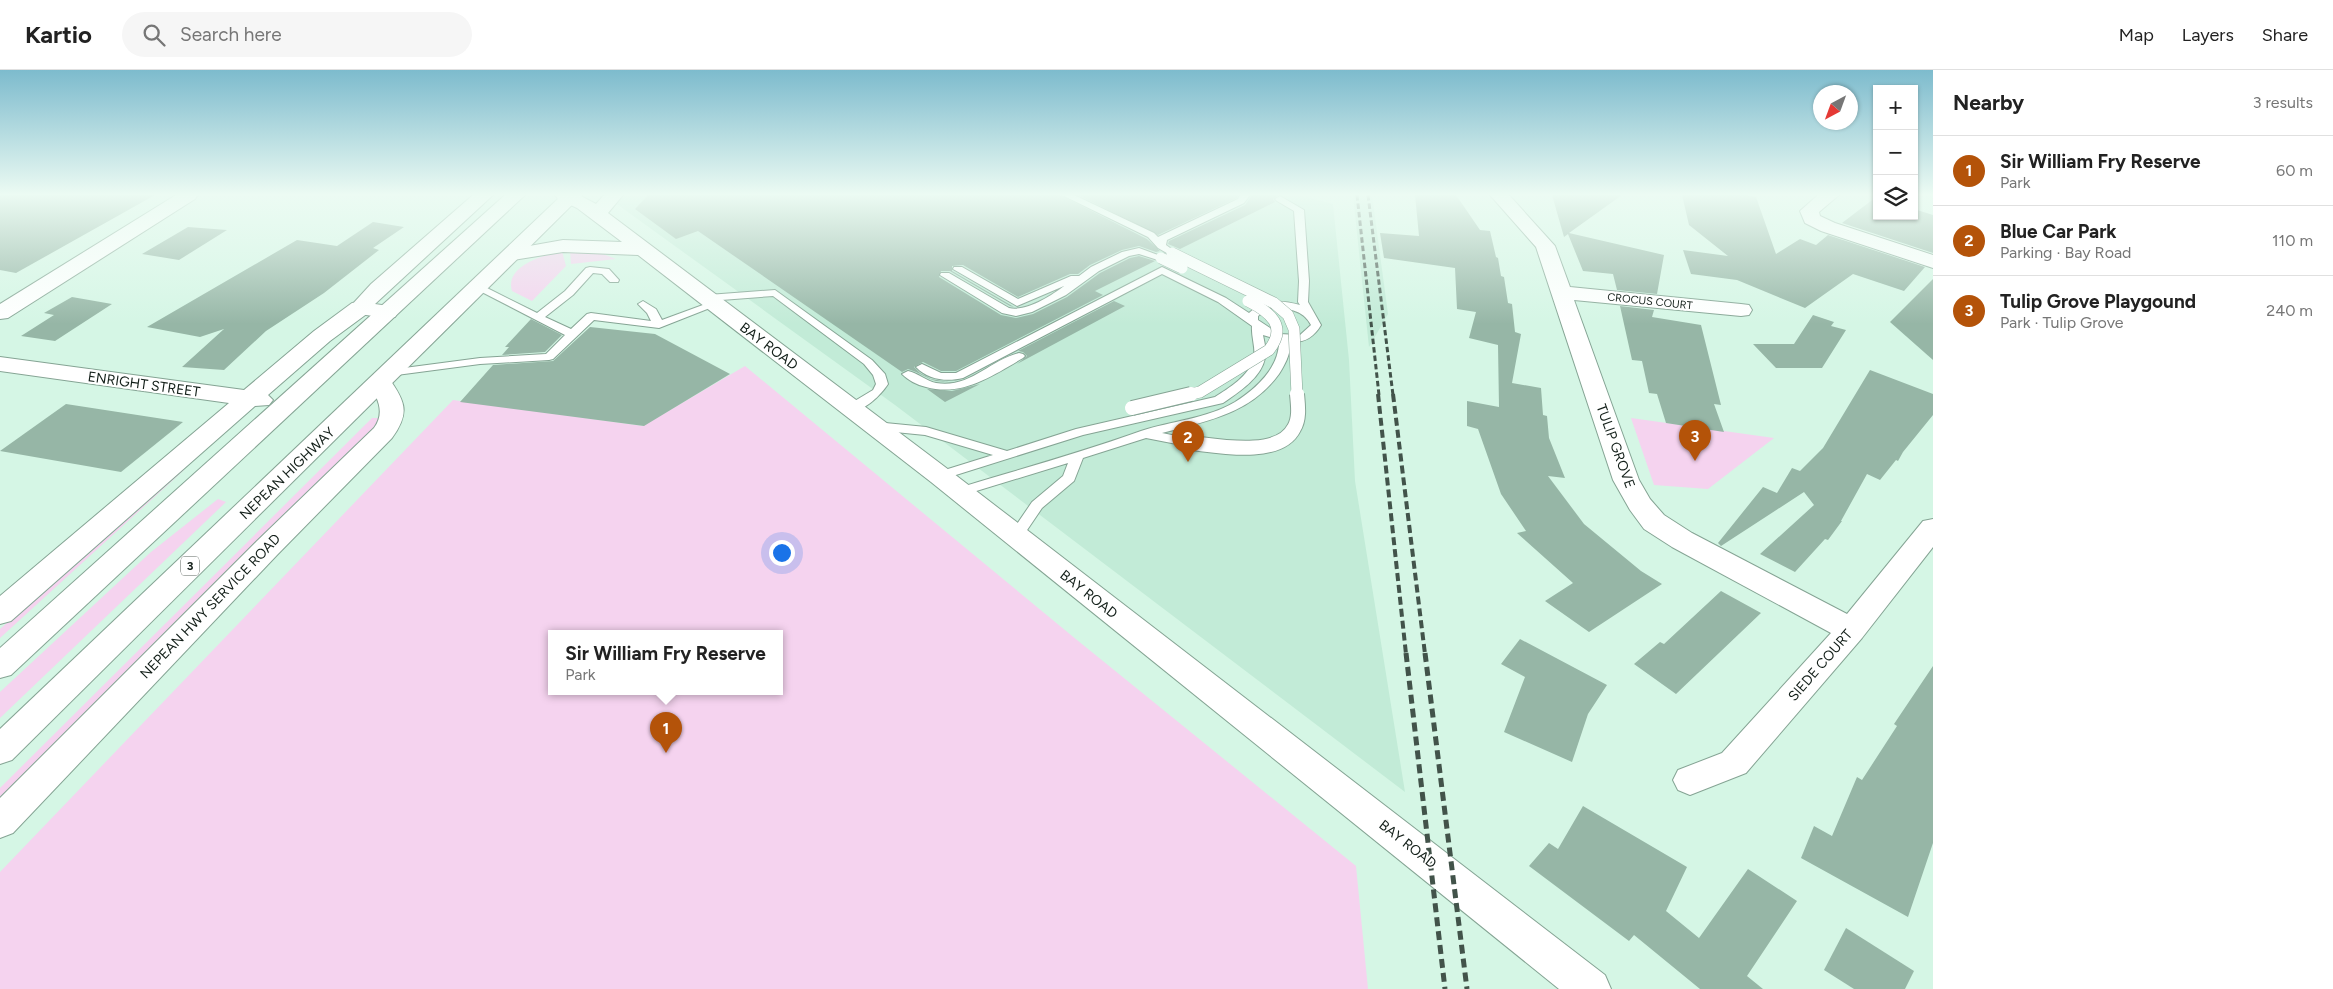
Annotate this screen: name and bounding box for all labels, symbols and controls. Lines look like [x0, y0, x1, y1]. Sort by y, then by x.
search box [122, 12, 472, 57]
text: Kartio [25, 20, 92, 49]
icon: search [140, 21, 168, 49]
text: Search here [180, 23, 282, 46]
text: Map [2119, 24, 2154, 46]
text: Layers [2182, 24, 2234, 46]
text: Share [2262, 24, 2308, 46]
north arrow [1813, 85, 1858, 130]
map controls [1873, 85, 1918, 220]
button: + [1873, 85, 1918, 130]
text: Nearby [1953, 90, 2024, 115]
text: 3 results [2253, 93, 2313, 112]
button: − [1873, 130, 1918, 175]
text: Sir William Fry Reserve [2000, 150, 2201, 173]
text: 1 [1966, 161, 1972, 180]
text: 60 m [2276, 161, 2313, 180]
text: Park [2000, 173, 2030, 192]
button: layers [1873, 175, 1918, 220]
text: Blue Car Park [2000, 220, 2117, 243]
text: 2 [1964, 231, 1974, 250]
text: 110 m [2272, 231, 2313, 250]
text: Parking · Bay Road [2000, 243, 2131, 262]
text: Tulip Grove Playgound [2000, 290, 2196, 313]
street label: CROCUS COURT [1607, 291, 1693, 312]
text: 3 [1965, 301, 1973, 320]
text: 240 m [2266, 301, 2313, 320]
text: Park · Tulip Grove [2000, 313, 2124, 332]
street label: BAY ROAD [736, 319, 801, 374]
street label: ENRIGHT STREET [87, 368, 202, 401]
street label: TULIP GROVE [1592, 402, 1639, 491]
pin: 3 [1679, 420, 1711, 461]
pin: 2 [1172, 421, 1204, 462]
street label: NEPEAN HIGHWAY [236, 423, 339, 523]
street label: NEPEAN HWY SERVICE ROAD [137, 530, 284, 682]
your location [769, 540, 795, 566]
road number: 3 [181, 556, 199, 576]
street label: BAY ROAD [1056, 567, 1121, 622]
street label: SIEDE COURT [1785, 626, 1856, 705]
popup [548, 630, 783, 695]
text: Sir William Fry Reserve [565, 642, 766, 665]
text: Park [565, 665, 596, 684]
pin: 1 [650, 712, 682, 753]
street label: BAY ROAD [1375, 817, 1440, 872]

